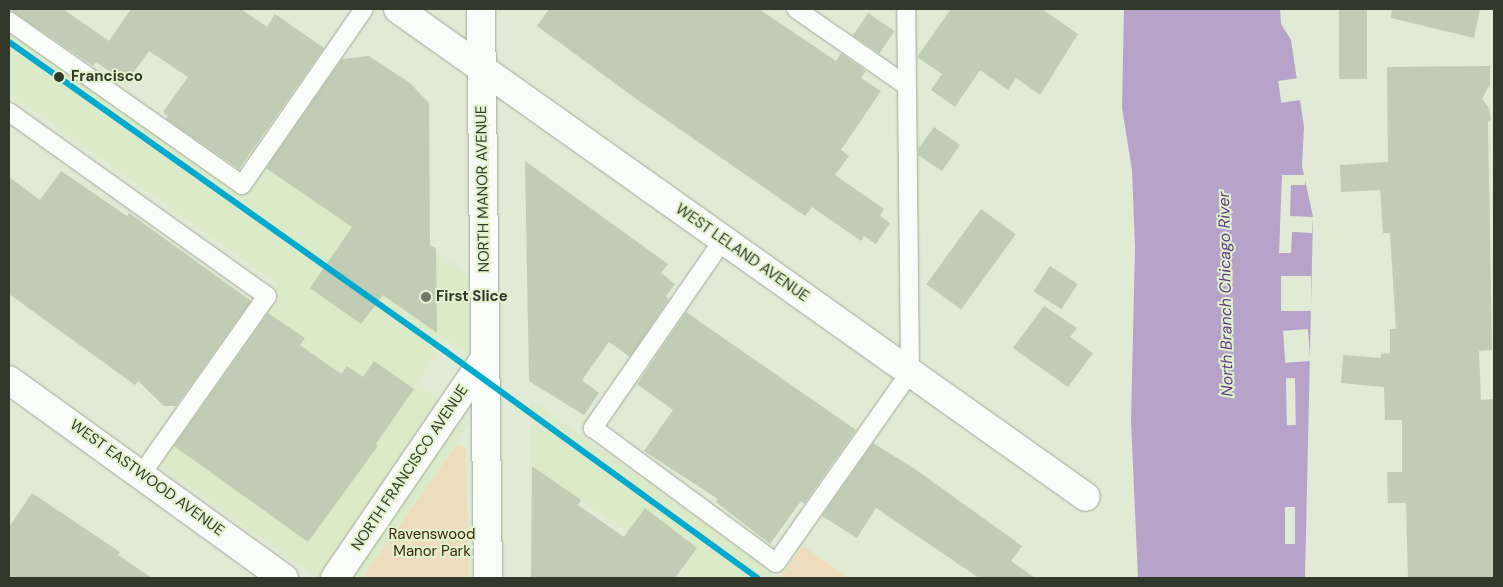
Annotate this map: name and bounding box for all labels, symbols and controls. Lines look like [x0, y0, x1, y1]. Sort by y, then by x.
place label: Francisco [71, 68, 143, 86]
marker: Francisco [51, 69, 67, 85]
street label: NORTH MANOR AVENUE [473, 106, 493, 272]
water label: North Branch Chicago River [1215, 191, 1237, 397]
street label: WEST LELAND AVENUE [672, 200, 812, 306]
place label: First Slice [436, 288, 508, 306]
marker: First Slice [420, 291, 432, 303]
street label: NORTH FRANCISCO AVENUE [348, 382, 472, 554]
street label: WEST EASTWOOD AVENUE [66, 416, 228, 540]
park label: Ravenswood Manor Park [389, 525, 475, 560]

